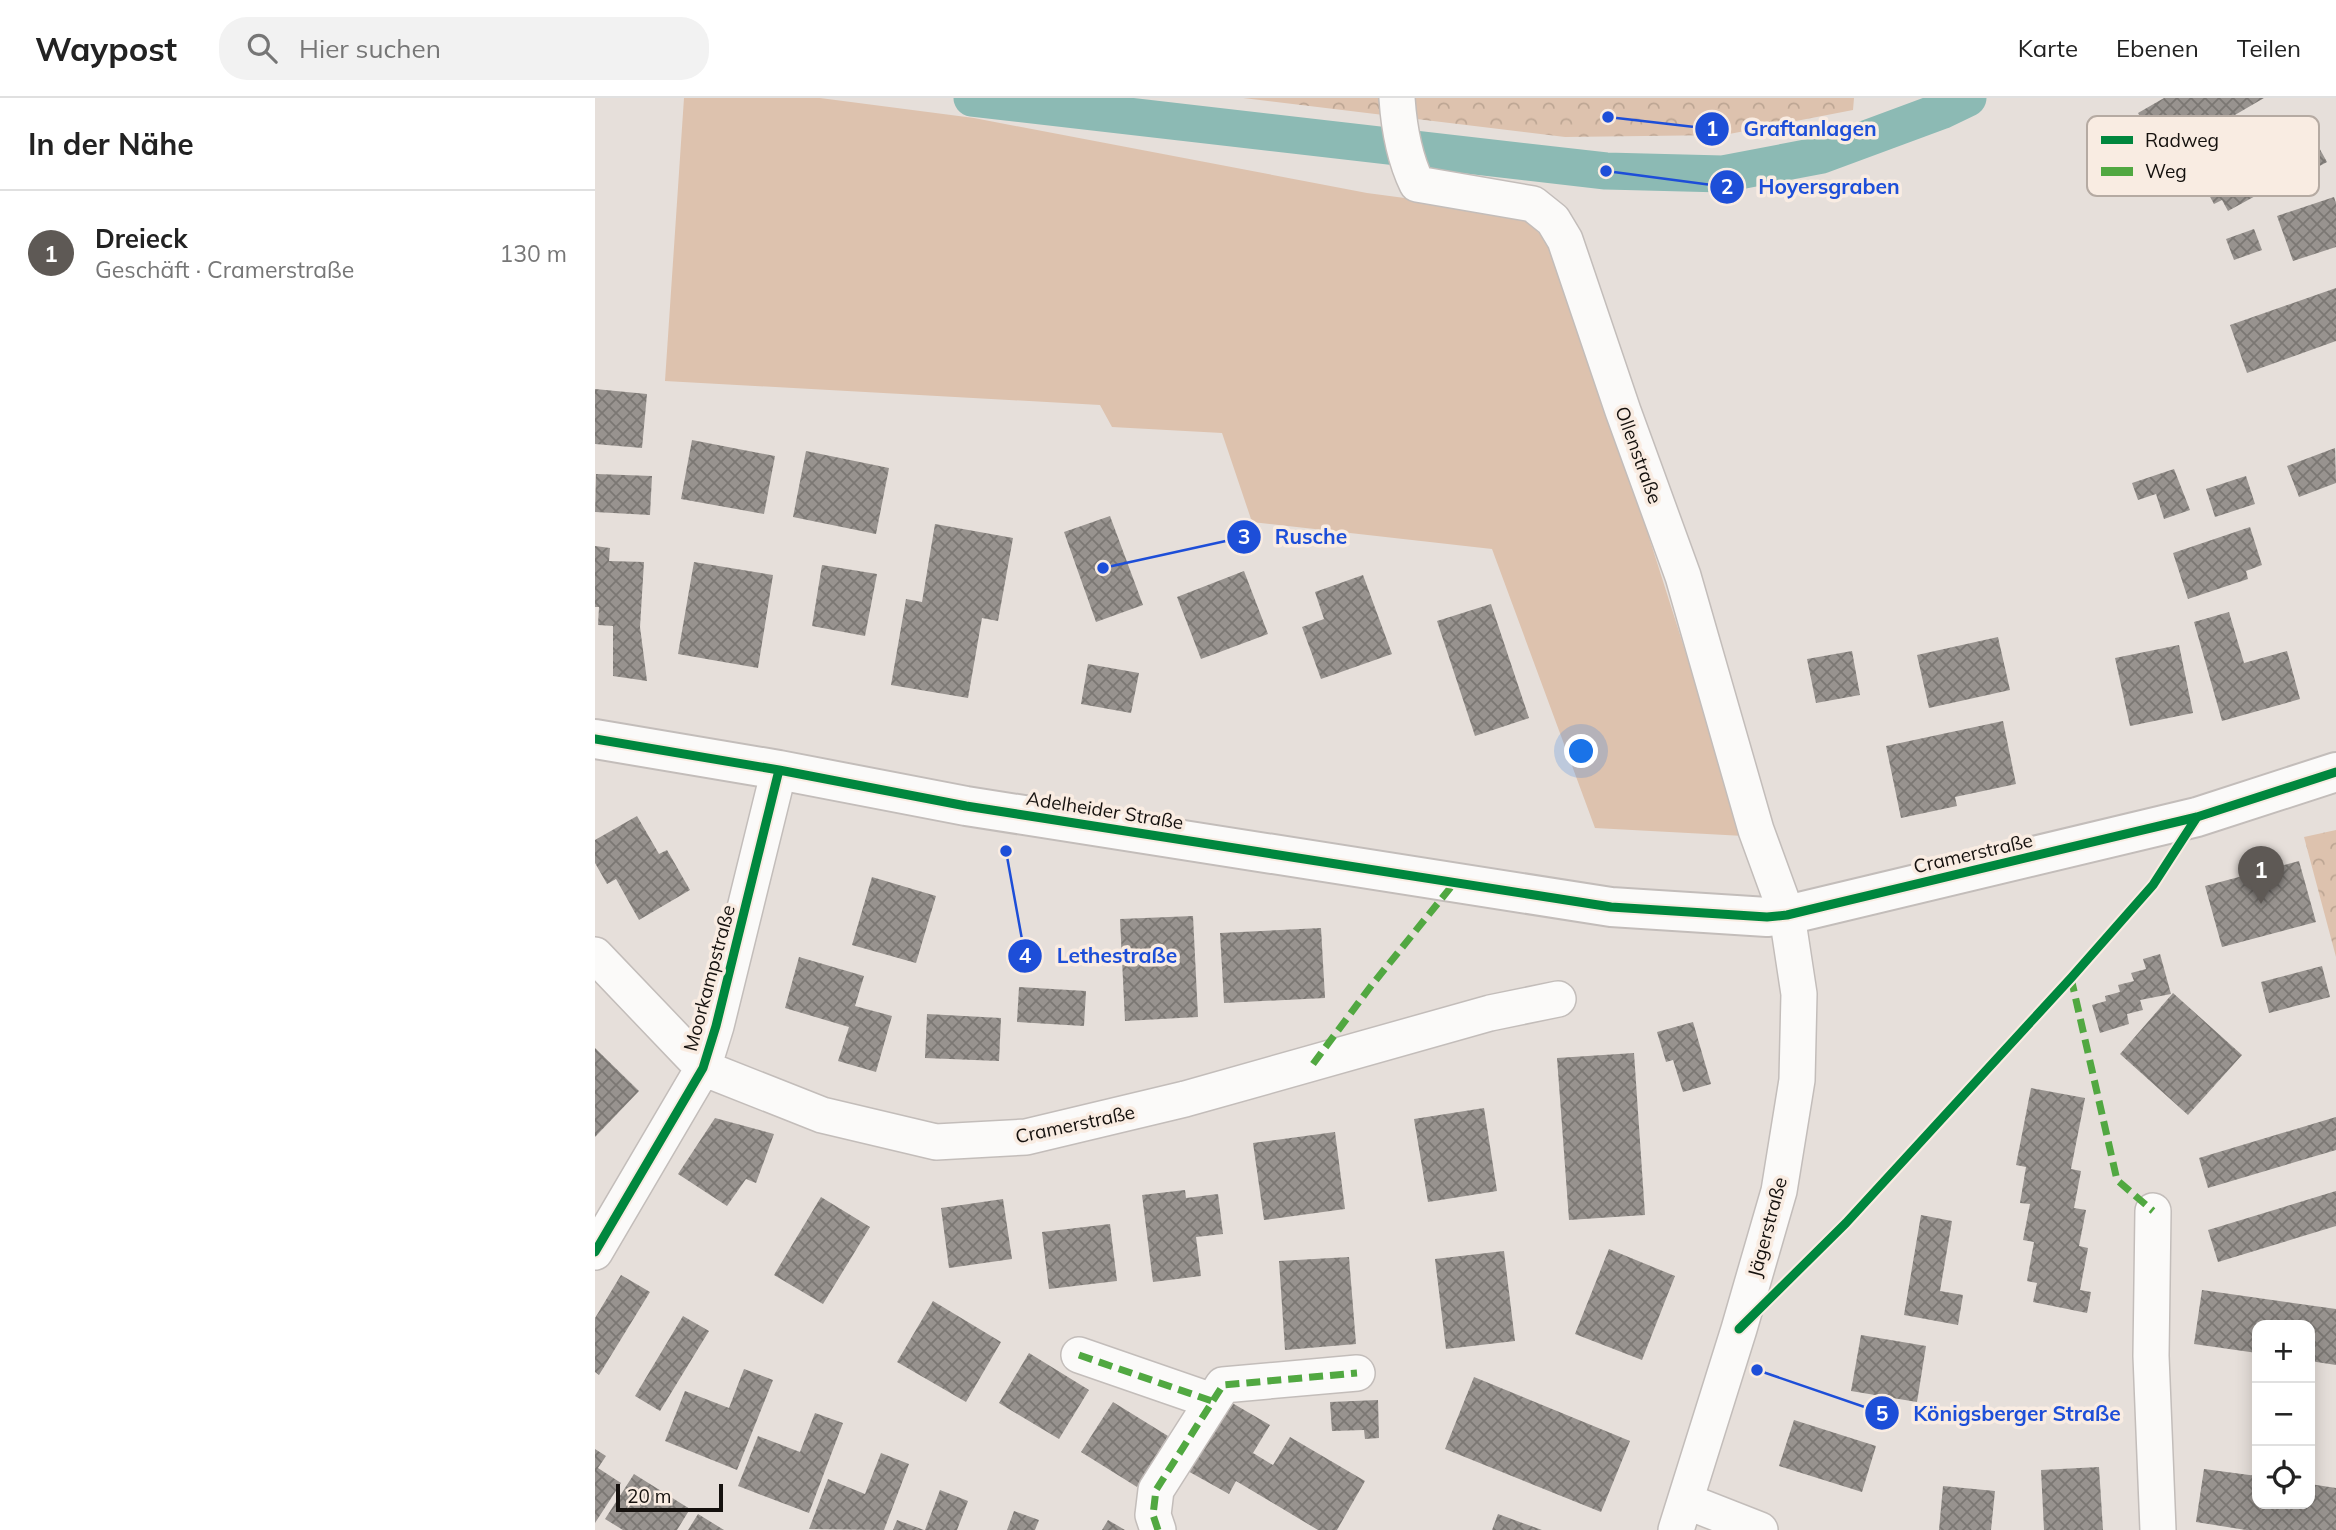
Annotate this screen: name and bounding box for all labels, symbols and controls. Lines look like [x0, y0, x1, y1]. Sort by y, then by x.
search box [219, 17, 709, 80]
text: Waypost [35, 28, 177, 69]
icon: search [243, 29, 281, 67]
text: Hier suchen [299, 32, 441, 65]
text: Karte [2018, 33, 2078, 63]
text: Ebenen [2116, 33, 2199, 63]
text: Teilen [2237, 33, 2301, 63]
callout: Graftanlagen [1695, 108, 1891, 150]
text: 1 [1706, 115, 1718, 141]
text: Graftanlagen [1743, 115, 1877, 141]
legend [2087, 116, 2319, 196]
text: In der Nähe [28, 125, 194, 163]
text: Radweg [2145, 128, 2219, 152]
text: Weg [2145, 159, 2187, 183]
callout: Hoyersgraben [1710, 166, 1914, 208]
text: 2 [1721, 173, 1733, 199]
text: Hoyersgraben [1758, 173, 1900, 199]
text: Dreieck [95, 222, 188, 255]
text: 1 [44, 239, 58, 268]
text: 130 m [499, 239, 567, 268]
text: Geschäft · Cramerstraße [95, 255, 354, 284]
street label: Ollenstraße [1610, 403, 1668, 507]
callout: Rusche [1226, 516, 1362, 558]
text: 3 [1238, 523, 1250, 549]
text: Rusche [1275, 523, 1347, 549]
your location [1564, 734, 1598, 768]
street label: Adelheider Straße [1025, 786, 1185, 834]
street label: Cramerstraße [1911, 828, 2035, 878]
pin: 1 [2238, 846, 2284, 904]
street label: Moorkampstraße [678, 902, 740, 1054]
callout: Lethestraße [1008, 935, 1191, 977]
text: 4 [1019, 942, 1032, 968]
text: Lethestraße [1057, 942, 1177, 968]
street label: Cramerstraße [1013, 1100, 1137, 1148]
street label: Jägerstraße [1742, 1174, 1792, 1280]
map controls [2252, 1320, 2315, 1509]
button: + [2252, 1320, 2315, 1383]
button: − [2252, 1383, 2315, 1446]
callout: Königsberger Straße [1864, 1392, 2134, 1434]
text: 5 [1876, 1400, 1888, 1426]
text: Königsberger Straße [1913, 1400, 2121, 1426]
button: locate [2252, 1446, 2315, 1509]
scale bar [616, 1481, 723, 1513]
text: 20 m [627, 1484, 671, 1508]

